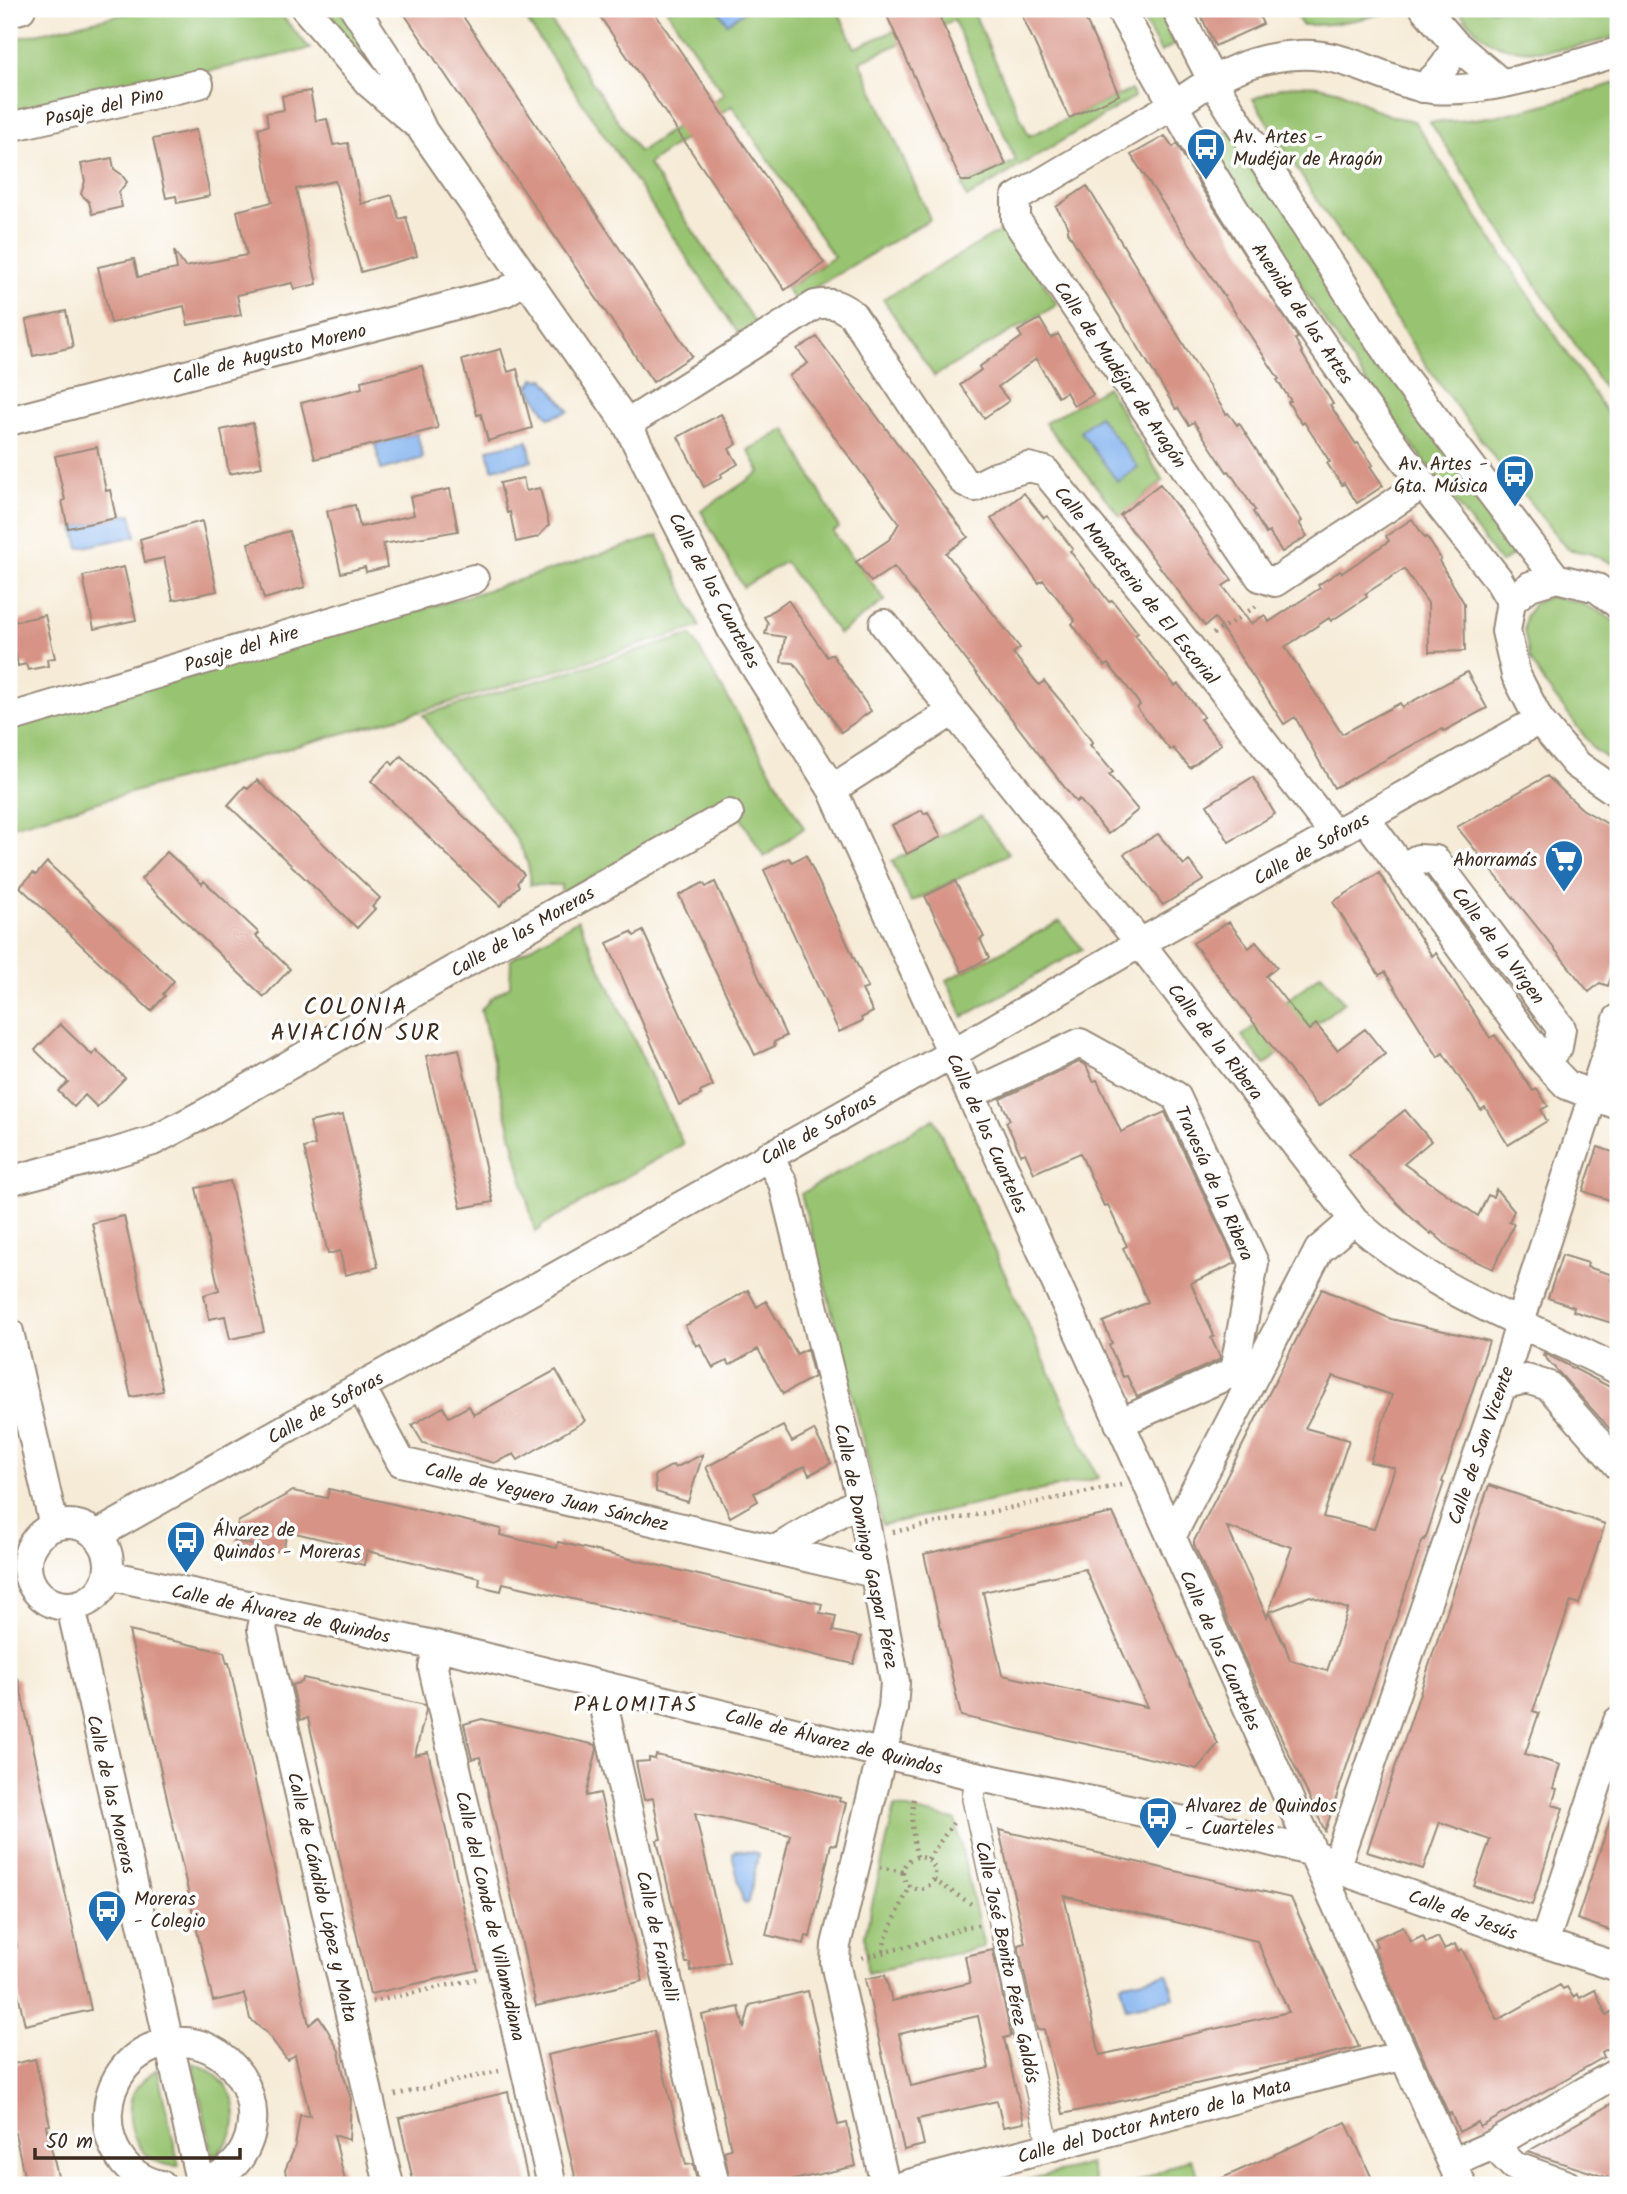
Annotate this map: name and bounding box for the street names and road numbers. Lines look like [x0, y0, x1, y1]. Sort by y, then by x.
street label: Pasaje del Pino [42, 80, 167, 136]
street label: Avenida de las Artes [1243, 237, 1360, 391]
street label: Calle de Mudéjar de Aragón [1045, 275, 1194, 475]
street label: Calle de Augusto Moreno [169, 316, 370, 394]
street label: Calle Monasterio de El Escorial [1045, 480, 1226, 693]
street label: Calle de los Cuarteles [659, 507, 767, 675]
street label: Pasaje del Aire [181, 618, 303, 682]
street label: Calle de Soforas [1248, 805, 1376, 894]
street label: Calle de las Moreras [445, 879, 601, 986]
street label: Calle de la Virgen [1443, 881, 1552, 1012]
street label: Calle de la Ribera [1159, 977, 1270, 1107]
street label: Calle de los Cuarteles [937, 1049, 1035, 1219]
street label: Calle de Soforas [755, 1085, 883, 1174]
street label: Travesía de la Ribera [1165, 1101, 1261, 1266]
street label: Calle de San Vicente [1441, 1362, 1523, 1529]
street label: Calle de Soforas [262, 1364, 390, 1453]
street label: Calle de Domingo Gaspar Pérez [824, 1421, 906, 1672]
street label: Calle de Yeguero Juan Sánchez [422, 1455, 671, 1541]
street label: Calle de los Cuarteles [1170, 1566, 1268, 1736]
street label: Calle de Álvarez de Quindos [168, 1577, 393, 1653]
street label: Calle de Álvarez de Quindos [722, 1701, 945, 1784]
street label: Calle de las Moreras [77, 1712, 143, 1877]
street label: Calle de Cándido López y Malta [278, 1770, 364, 2025]
street label: Calle del Conde de Villamediana [446, 1788, 532, 2045]
street label: Calle José Benito Pérez Galdós [966, 1839, 1046, 2086]
street label: Calle de Farinelli [626, 1868, 686, 2006]
street label: Calle de Jesús [1404, 1882, 1521, 1949]
street label: Calle del Doctor Antero de la Mata [1014, 2071, 1295, 2173]

